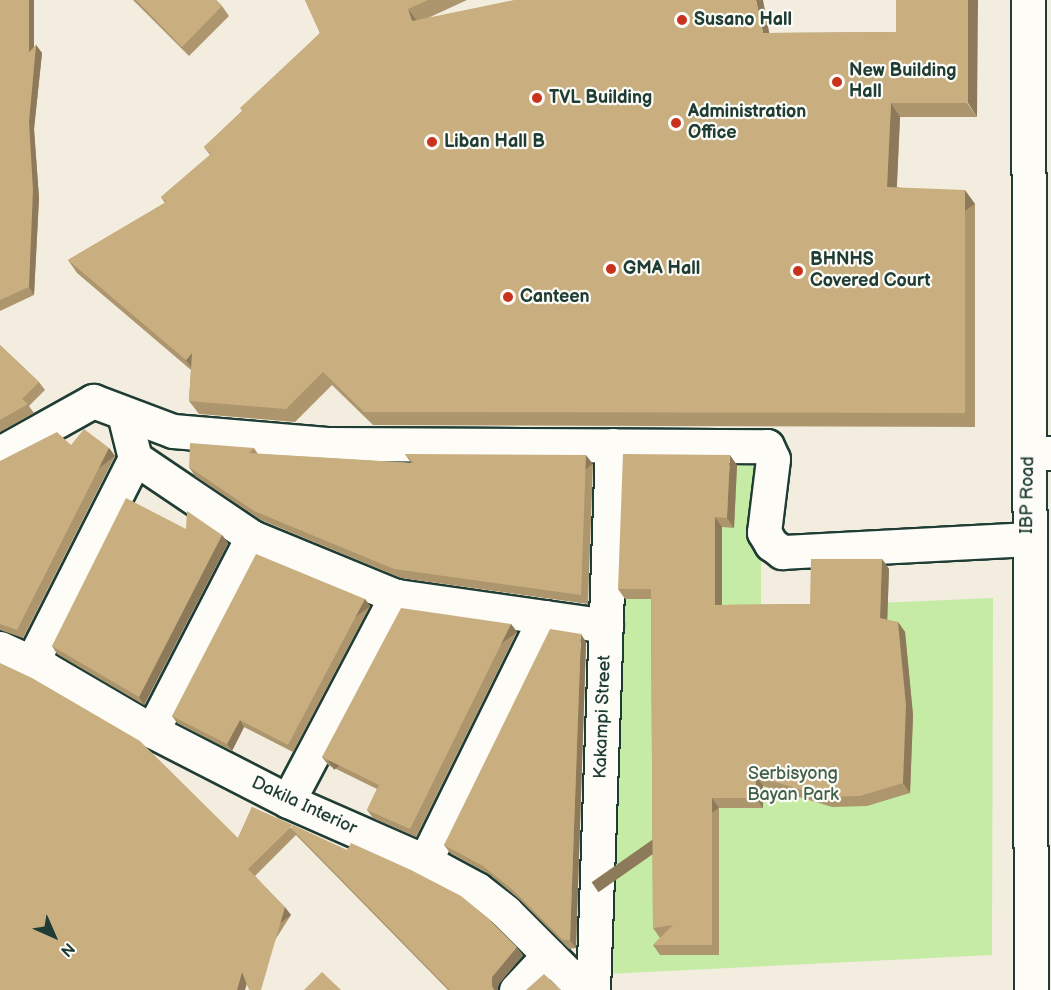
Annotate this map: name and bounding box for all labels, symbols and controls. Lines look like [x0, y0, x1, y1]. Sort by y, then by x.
place label: Susano Hall [694, 9, 792, 31]
marker: Susano Hall [675, 13, 689, 27]
place label: New Building Hall [849, 61, 956, 104]
marker: New Building Hall [830, 75, 844, 89]
place label: TVL Building [549, 87, 652, 109]
marker: TVL Building [530, 91, 544, 105]
place label: Administration Office [688, 102, 806, 144]
marker: Administration Office [669, 116, 683, 130]
place label: Liban Hall B [444, 131, 545, 153]
marker: Liban Hall B [425, 135, 439, 149]
place label: BHNHS Covered Court [810, 250, 930, 292]
place label: GMA Hall [623, 258, 700, 280]
marker: GMA Hall [604, 262, 618, 276]
marker: BHNHS Covered Court [791, 264, 805, 278]
place label: Canteen [520, 286, 590, 308]
marker: Canteen [501, 290, 515, 304]
street label: IBP Road [1017, 456, 1039, 534]
street label: Kakampi Street [590, 655, 616, 779]
park label: Serbisyong Bayan Park [747, 764, 839, 806]
street label: Dakila Interior [248, 772, 360, 840]
north arrow [24, 906, 84, 966]
text: N [56, 938, 78, 960]

